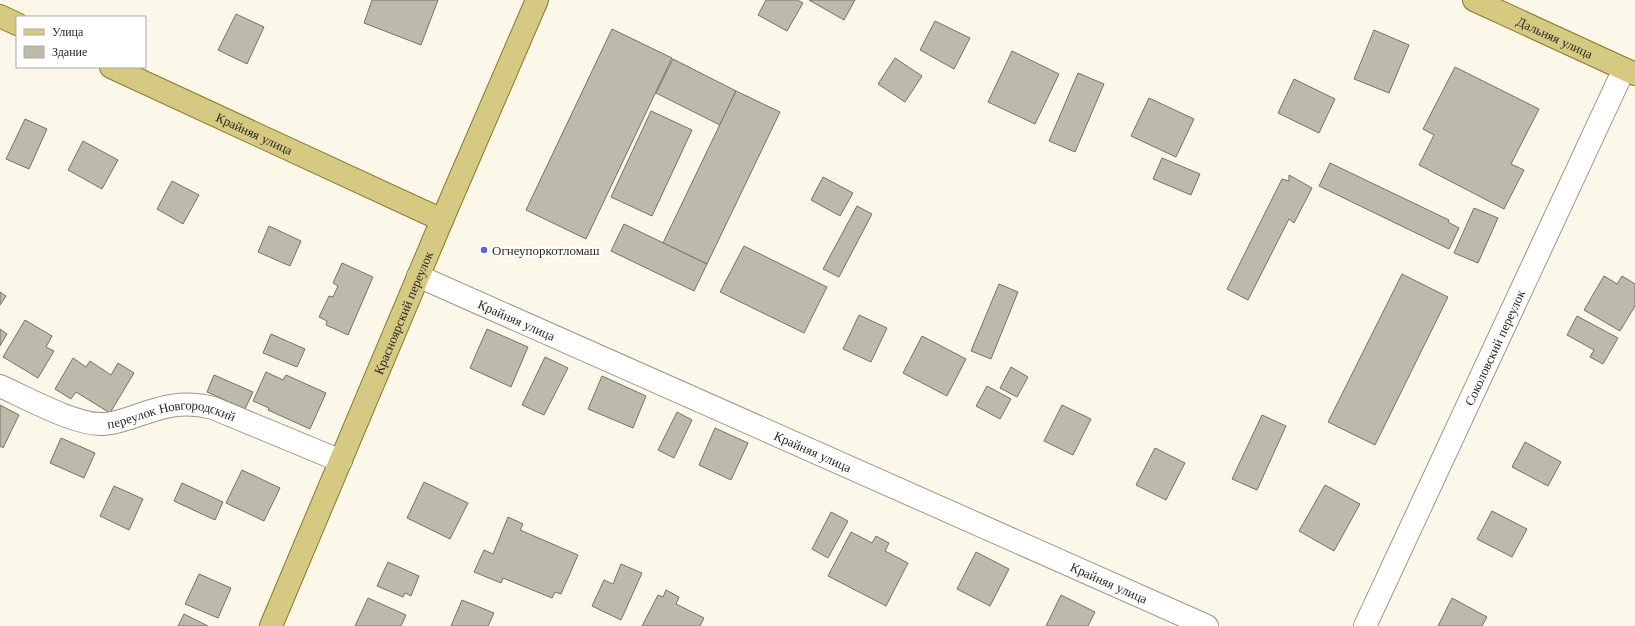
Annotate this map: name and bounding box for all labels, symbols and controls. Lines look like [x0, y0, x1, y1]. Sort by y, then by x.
street label: Дальняя улица [1514, 12, 1596, 62]
legend [16, 16, 146, 68]
text: Улица [52, 24, 84, 39]
text: Здание [52, 44, 87, 59]
street label: Крайняя улица [213, 108, 296, 158]
place label: Огнеупоркотломаш [492, 242, 600, 259]
marker: Огнеупоркотломаш [479, 245, 489, 255]
street label: Красноярский переулок [369, 248, 437, 377]
street label: Соколовский переулок [1460, 286, 1529, 408]
street label: Крайняя улица [475, 295, 558, 344]
street label: переулок Новгородский [106, 396, 238, 432]
street label: Крайняя улица [772, 427, 854, 476]
street label: Крайняя улица [1068, 558, 1151, 607]

